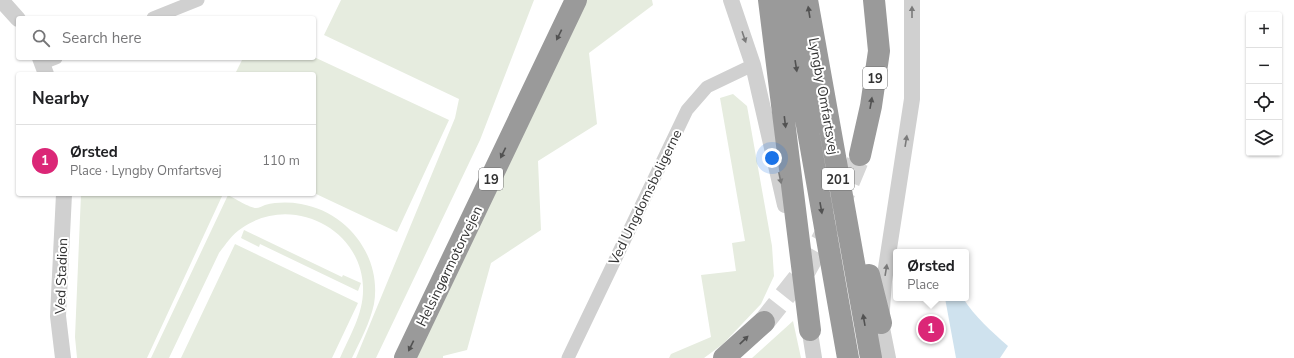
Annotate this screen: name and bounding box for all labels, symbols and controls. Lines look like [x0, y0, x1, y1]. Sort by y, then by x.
one-way arrow [909, 5, 915, 18]
one-way arrow [806, 6, 812, 18]
map controls [1246, 12, 1282, 156]
button: + [1246, 12, 1282, 48]
search box [16, 16, 316, 60]
icon: search [30, 27, 52, 49]
text: Search here [62, 28, 142, 48]
one-way arrow [556, 30, 562, 41]
one-way arrow [741, 31, 747, 43]
street label: Lyngby Omfartsvej [804, 36, 843, 156]
button: − [1246, 48, 1282, 84]
one-way arrow [793, 60, 799, 72]
road number: 19 [863, 67, 887, 89]
button: locate [1246, 84, 1282, 120]
text: Nearby [32, 87, 89, 110]
one-way arrow [868, 97, 874, 110]
one-way arrow [782, 116, 788, 128]
button: layers [1246, 120, 1282, 156]
street label: Ved Ungdomsboligerne [604, 126, 687, 269]
one-way arrow [903, 135, 909, 147]
text: Ørsted [70, 142, 118, 162]
one-way arrow [500, 147, 506, 158]
your location [762, 148, 782, 168]
text: 1 [41, 152, 49, 170]
text: 110 m [262, 152, 300, 170]
text: Place · Lyngby Omfartsvej [70, 162, 222, 180]
road number: 19 [479, 168, 503, 190]
road number: 201 [822, 168, 854, 190]
one-way arrow [777, 172, 783, 185]
one-way arrow [818, 202, 824, 214]
street label: Helsingørmotorvejen [412, 203, 487, 330]
street label: Ved Stadion [51, 238, 72, 315]
popup [893, 249, 969, 301]
text: Ørsted [907, 256, 955, 276]
one-way arrow [883, 264, 889, 276]
text: Place [907, 276, 939, 294]
one-way arrow [860, 314, 866, 326]
pin: 1 [918, 314, 944, 344]
one-way arrow [739, 335, 749, 345]
one-way arrow [408, 340, 414, 351]

